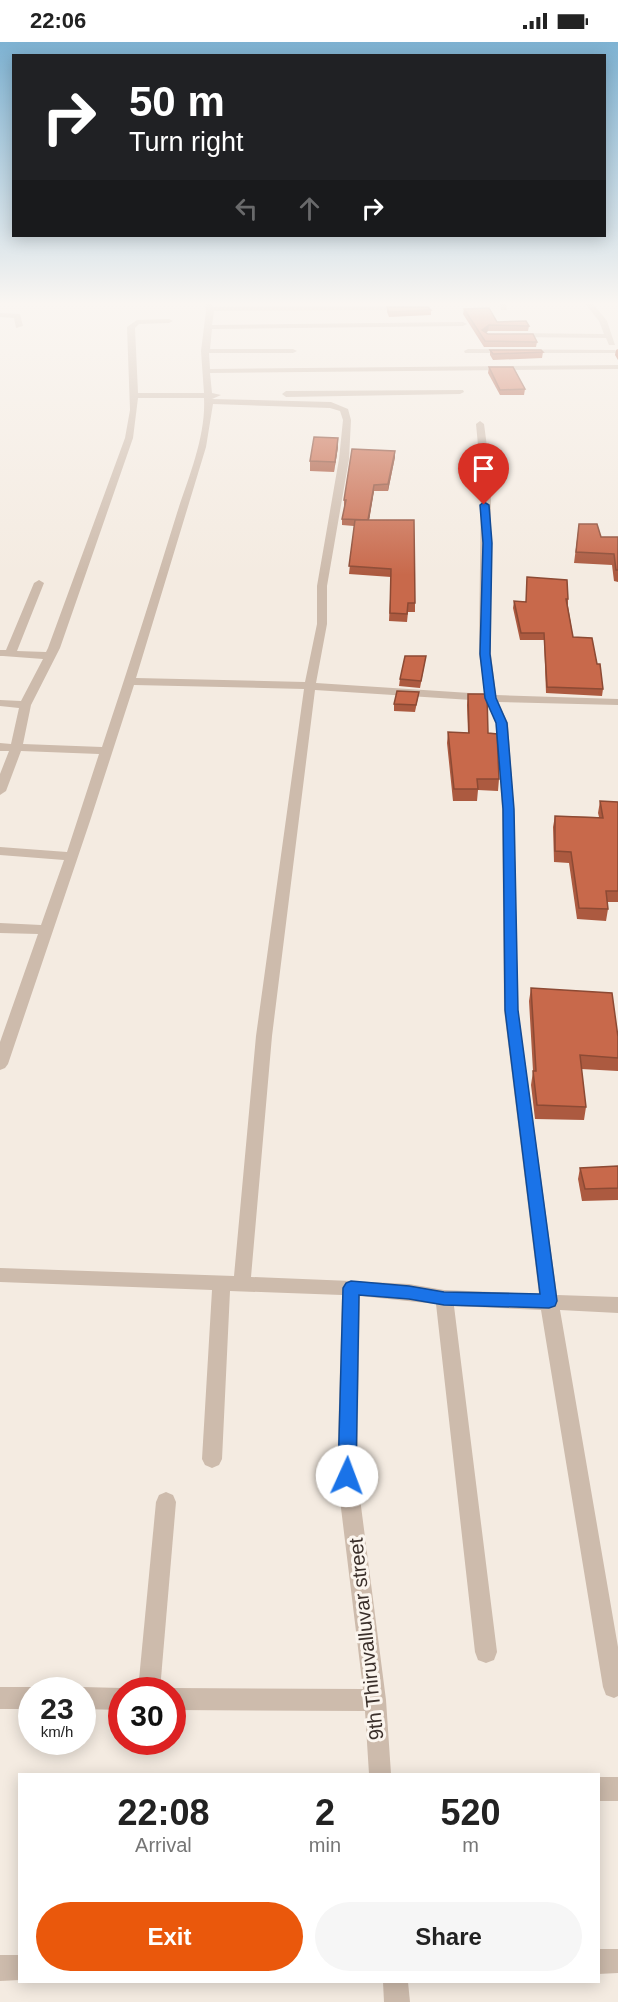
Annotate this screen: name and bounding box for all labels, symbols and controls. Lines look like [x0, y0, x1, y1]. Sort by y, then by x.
text: 22:06 [30, 8, 86, 33]
icon: right [30, 78, 108, 156]
text: 50 m [129, 78, 225, 125]
text: Turn right [129, 127, 244, 157]
icon: left [230, 192, 263, 225]
icon: ahead [293, 192, 326, 225]
icon: right [356, 192, 389, 225]
pin [458, 443, 509, 505]
icon: arrive [467, 452, 500, 485]
position arrow [315, 1444, 379, 1508]
street label: 9th Thiruvalluvar street [344, 1536, 388, 1741]
speed limit sign: 30 [108, 1677, 186, 1755]
text: 23 [40, 1692, 74, 1725]
text: km/h [41, 1723, 73, 1740]
text: 22:08 [117, 1792, 209, 1833]
text: 2 [315, 1792, 335, 1833]
text: 520 [440, 1792, 501, 1833]
text: Arrival [135, 1834, 192, 1856]
text: min [309, 1834, 341, 1856]
text: m [462, 1834, 479, 1856]
button: Exit [36, 1902, 303, 1971]
button: Share [315, 1902, 582, 1971]

